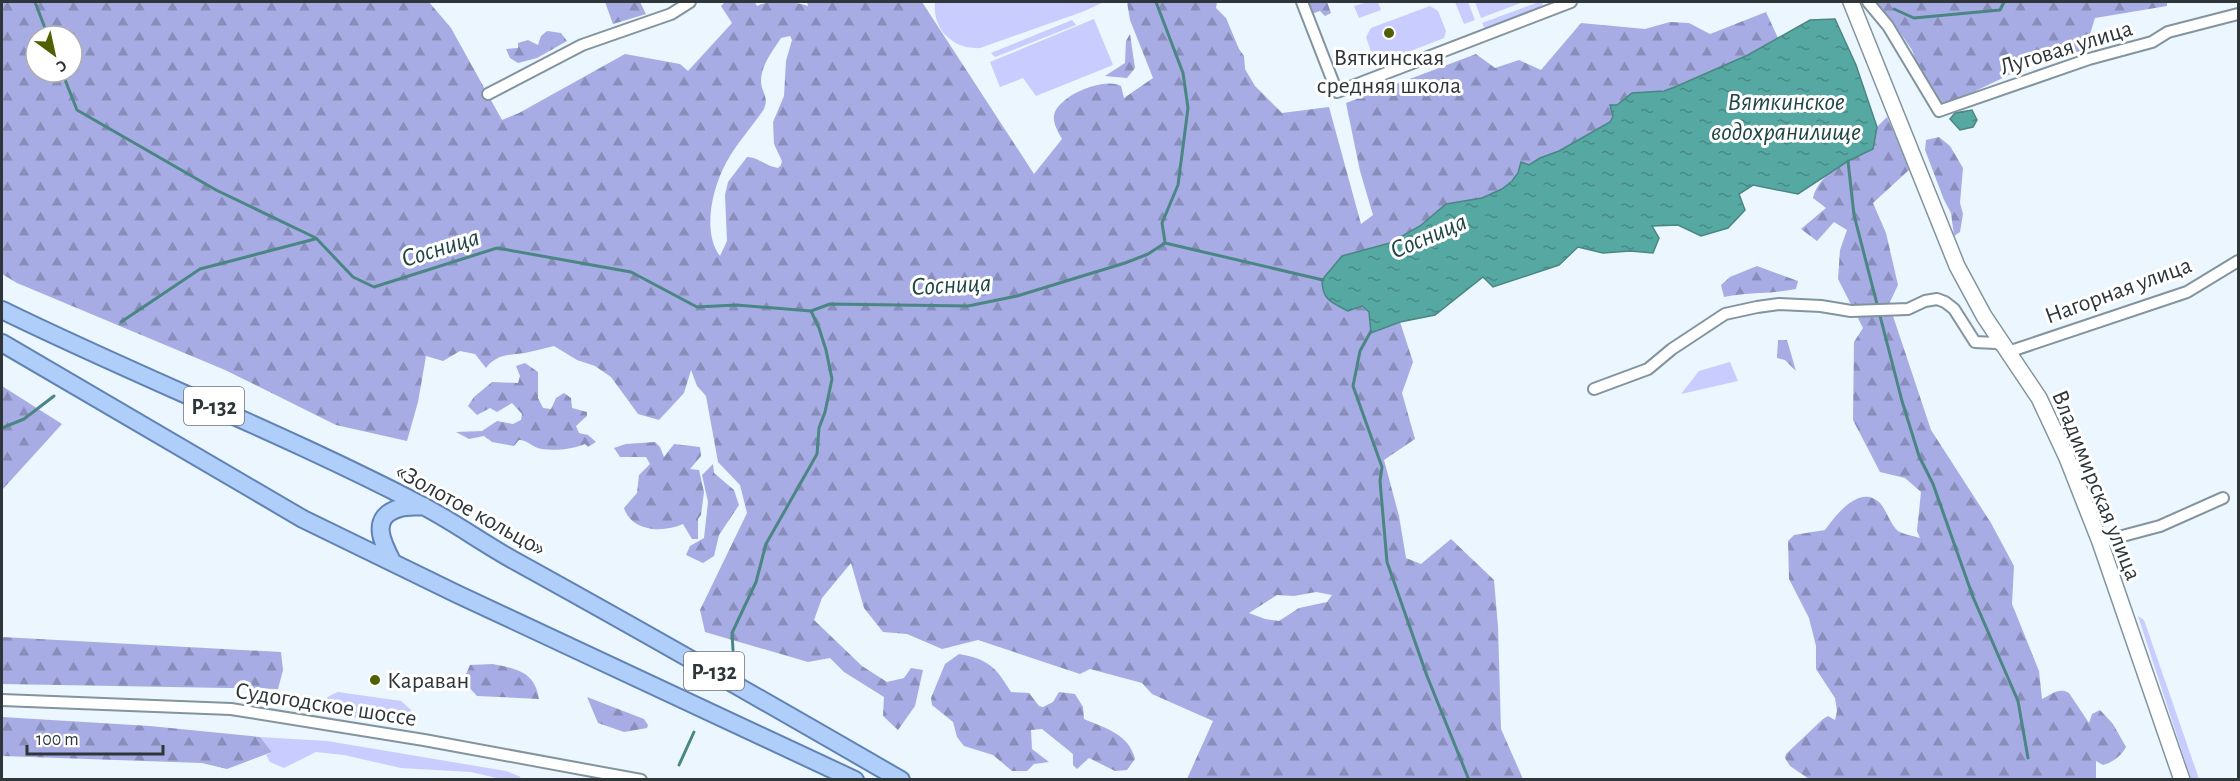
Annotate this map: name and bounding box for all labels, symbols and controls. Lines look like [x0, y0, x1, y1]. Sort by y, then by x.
street label: Луговая улица [1997, 16, 2135, 79]
north arrow [24, 24, 84, 84]
marker: Вяткинская средняя школа [1382, 26, 1396, 40]
place label: Вяткинская средняя школа [1317, 46, 1461, 98]
text: С [53, 57, 70, 75]
water label: Вяткинское водохранилище [1711, 89, 1861, 145]
water label: Сосница [1386, 208, 1470, 264]
water label: Сосница [398, 224, 482, 272]
street label: Нагорная улица [2042, 253, 2195, 329]
water label: Сосница [910, 270, 992, 300]
road number: Р-132 [184, 387, 244, 425]
street label: Владимирская улица [2047, 387, 2145, 584]
street label: «Золотое кольцо» [391, 459, 550, 561]
road number: Р-132 [684, 652, 744, 690]
place label: Караван [387, 669, 469, 693]
marker: Караван [368, 673, 382, 687]
street label: Судогодское шоссе [233, 679, 418, 731]
scale bar [27, 718, 164, 756]
text: 100 m [36, 731, 79, 749]

